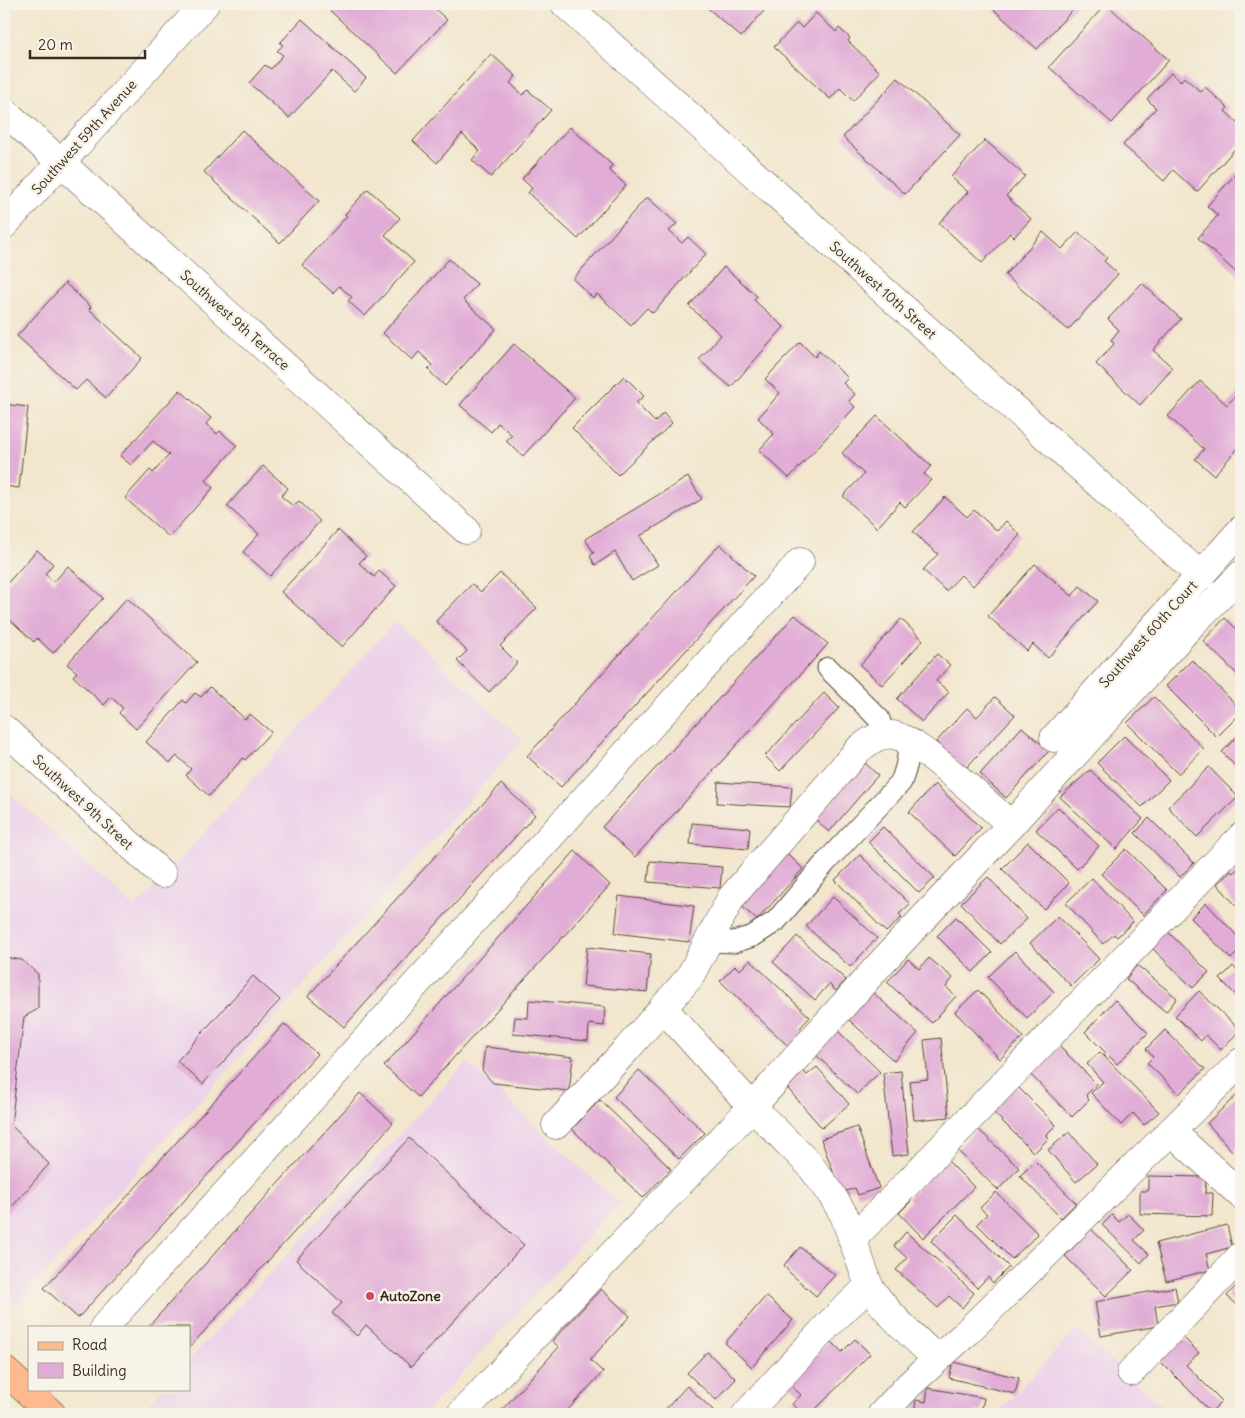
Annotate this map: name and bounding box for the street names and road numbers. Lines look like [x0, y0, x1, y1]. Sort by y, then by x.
street label: Southwest 59th Avenue [28, 76, 140, 198]
street label: Southwest 10th Street [826, 237, 940, 343]
street label: Southwest 9th Terrace [177, 266, 293, 374]
street label: Southwest 60th Court [1095, 576, 1201, 691]
street label: Southwest 9th Street [29, 751, 137, 853]

